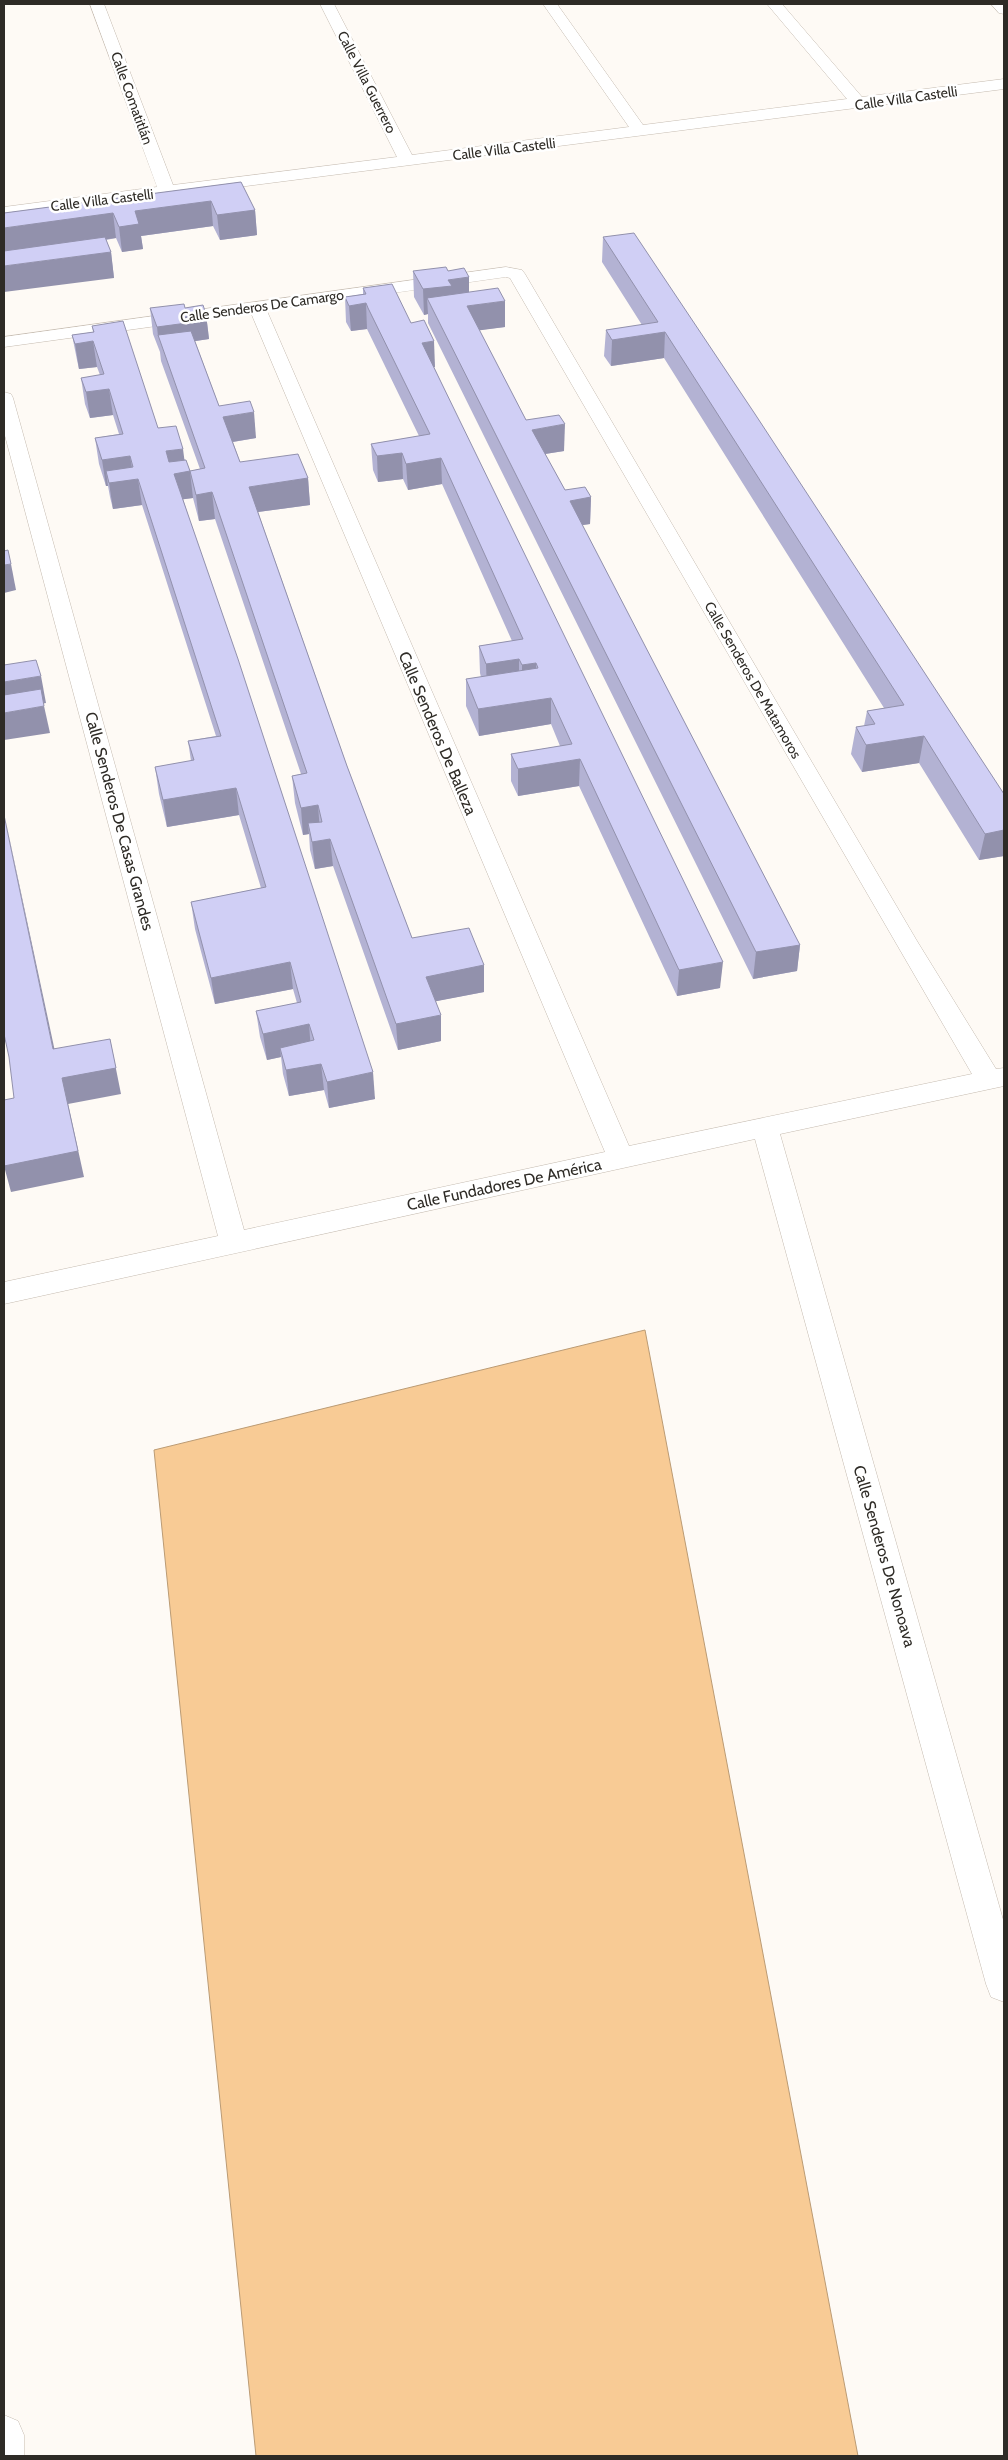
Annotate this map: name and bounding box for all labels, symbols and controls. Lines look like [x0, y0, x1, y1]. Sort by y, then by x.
street label: Calle Villa Guerrero [333, 28, 401, 136]
street label: Calle Comatitlán [107, 49, 157, 147]
street label: Calle Villa Castelli [854, 82, 958, 114]
street label: Calle Villa Castelli [452, 134, 556, 164]
street label: Calle Villa Castelli [50, 185, 154, 215]
street label: Calle Senderos De Camargo [179, 286, 345, 326]
street label: Calle Senderos De Matamoros [701, 598, 806, 762]
street label: Calle Senderos De Balleza [394, 649, 481, 818]
street label: Calle Senderos De Casas Grandes [81, 710, 158, 933]
street label: Calle Fundadores De América [405, 1155, 603, 1214]
street label: Calle Senderos De Nonoava [849, 1463, 920, 1649]

